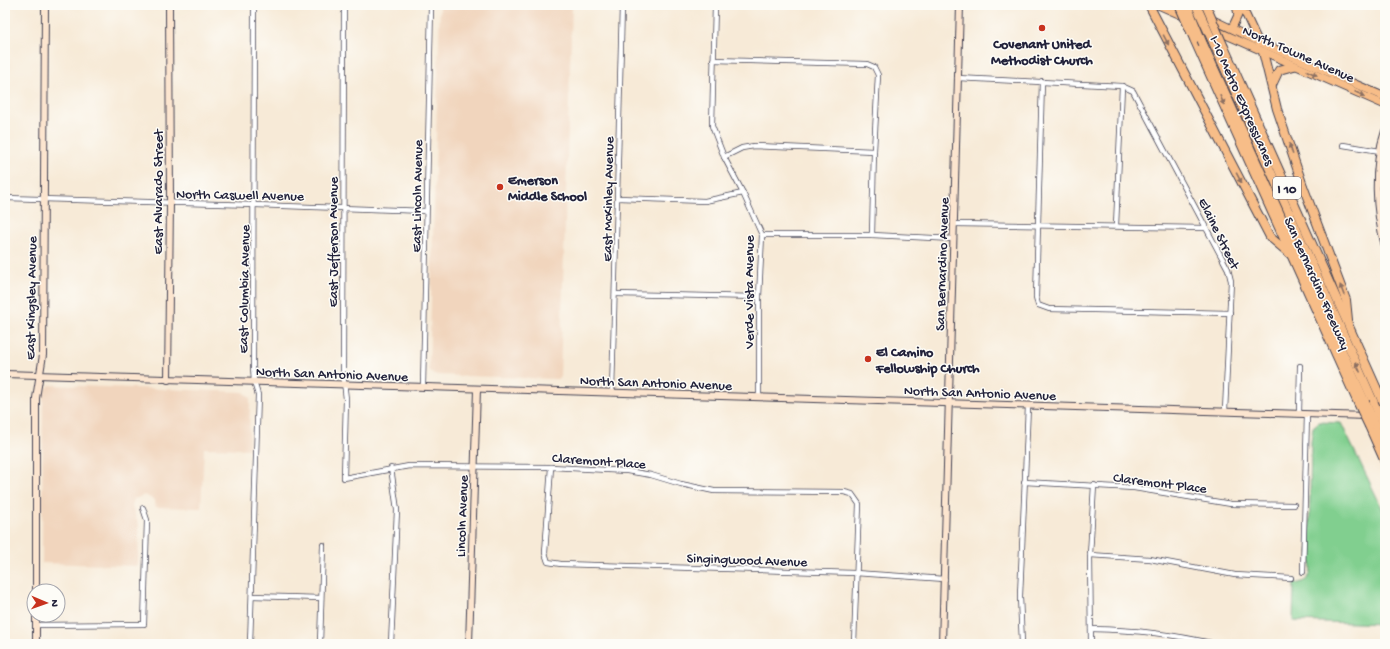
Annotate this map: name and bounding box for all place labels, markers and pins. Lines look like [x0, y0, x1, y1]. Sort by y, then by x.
marker: Covenant United Methodist Church [1037, 23, 1047, 33]
place label: Covenant United Methodist Church [991, 37, 1093, 70]
place label: Emerson Middle School [508, 173, 587, 206]
marker: Emerson Middle School [495, 182, 505, 192]
place label: El Camino Fellowship Church [875, 345, 980, 378]
marker: El Camino Fellowship Church [863, 354, 873, 364]

